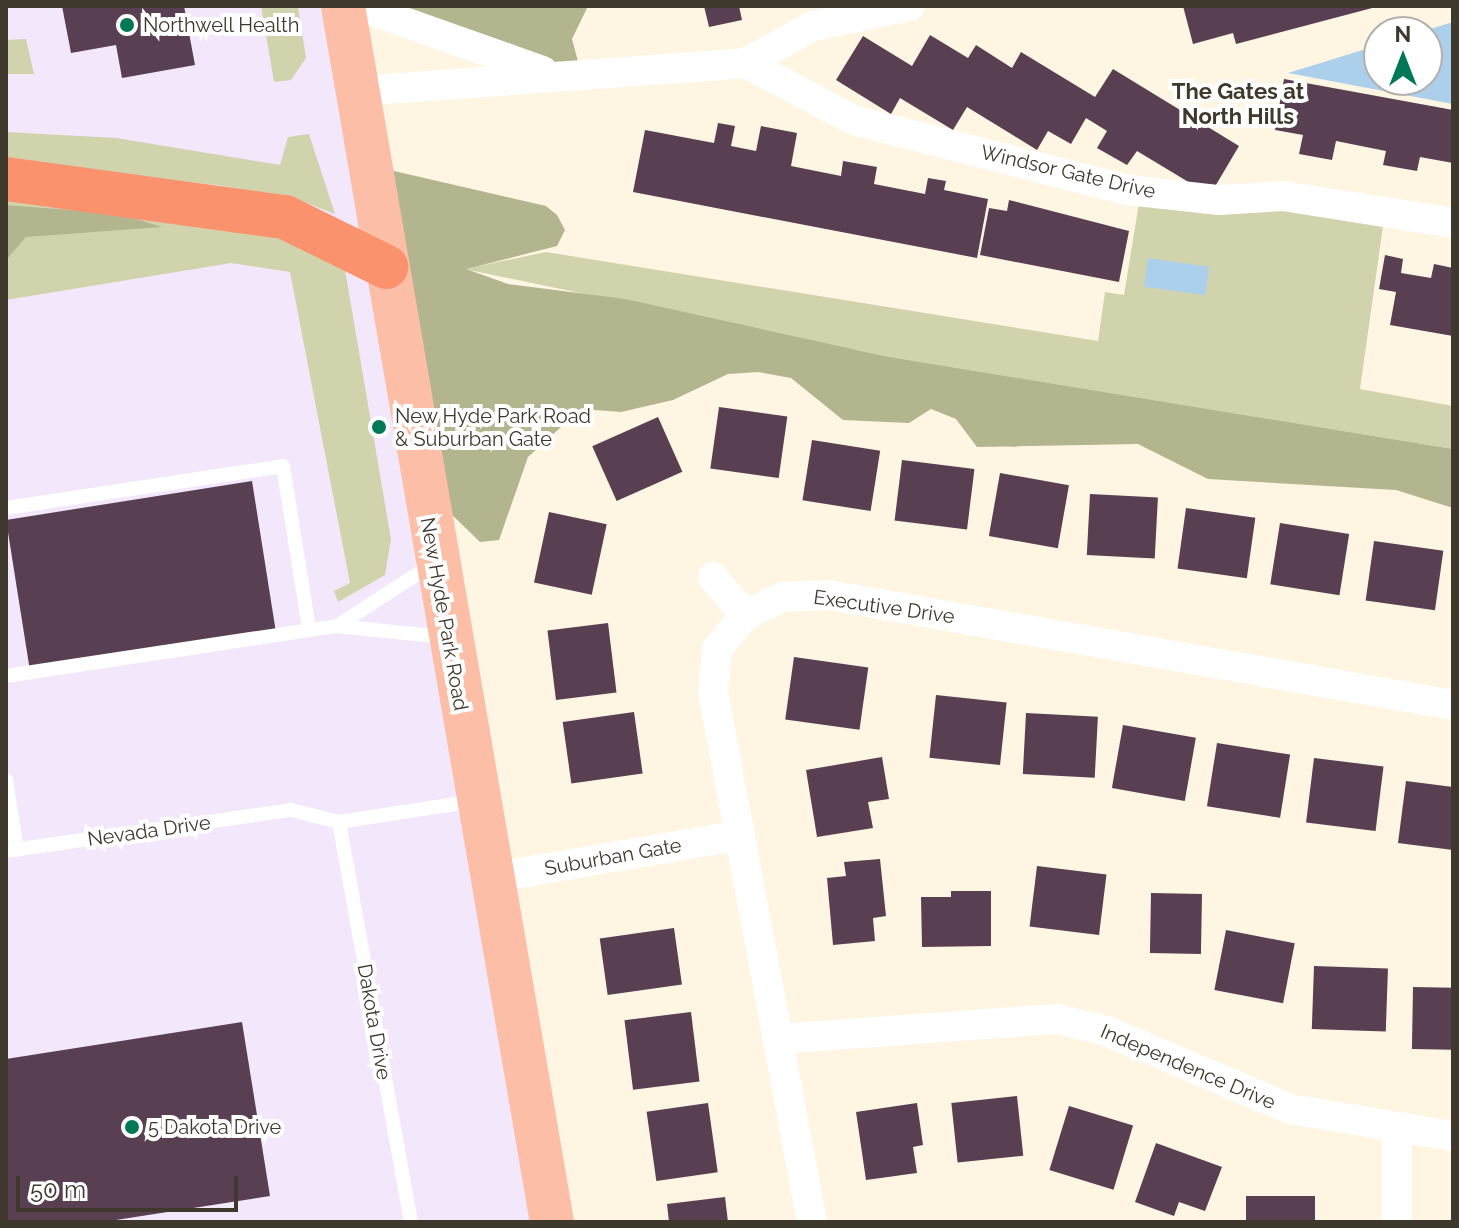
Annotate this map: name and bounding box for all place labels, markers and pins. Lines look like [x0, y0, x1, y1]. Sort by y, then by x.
place label: Northwell Health [143, 13, 300, 37]
marker: Northwell Health [118, 16, 136, 34]
place label: New Hyde Park Road & Suburban Gate [395, 404, 592, 451]
marker: New Hyde Park Road & Suburban Gate [370, 418, 388, 436]
place label: 5 Dakota Drive [148, 1115, 281, 1139]
marker: 5 Dakota Drive [123, 1118, 141, 1136]

